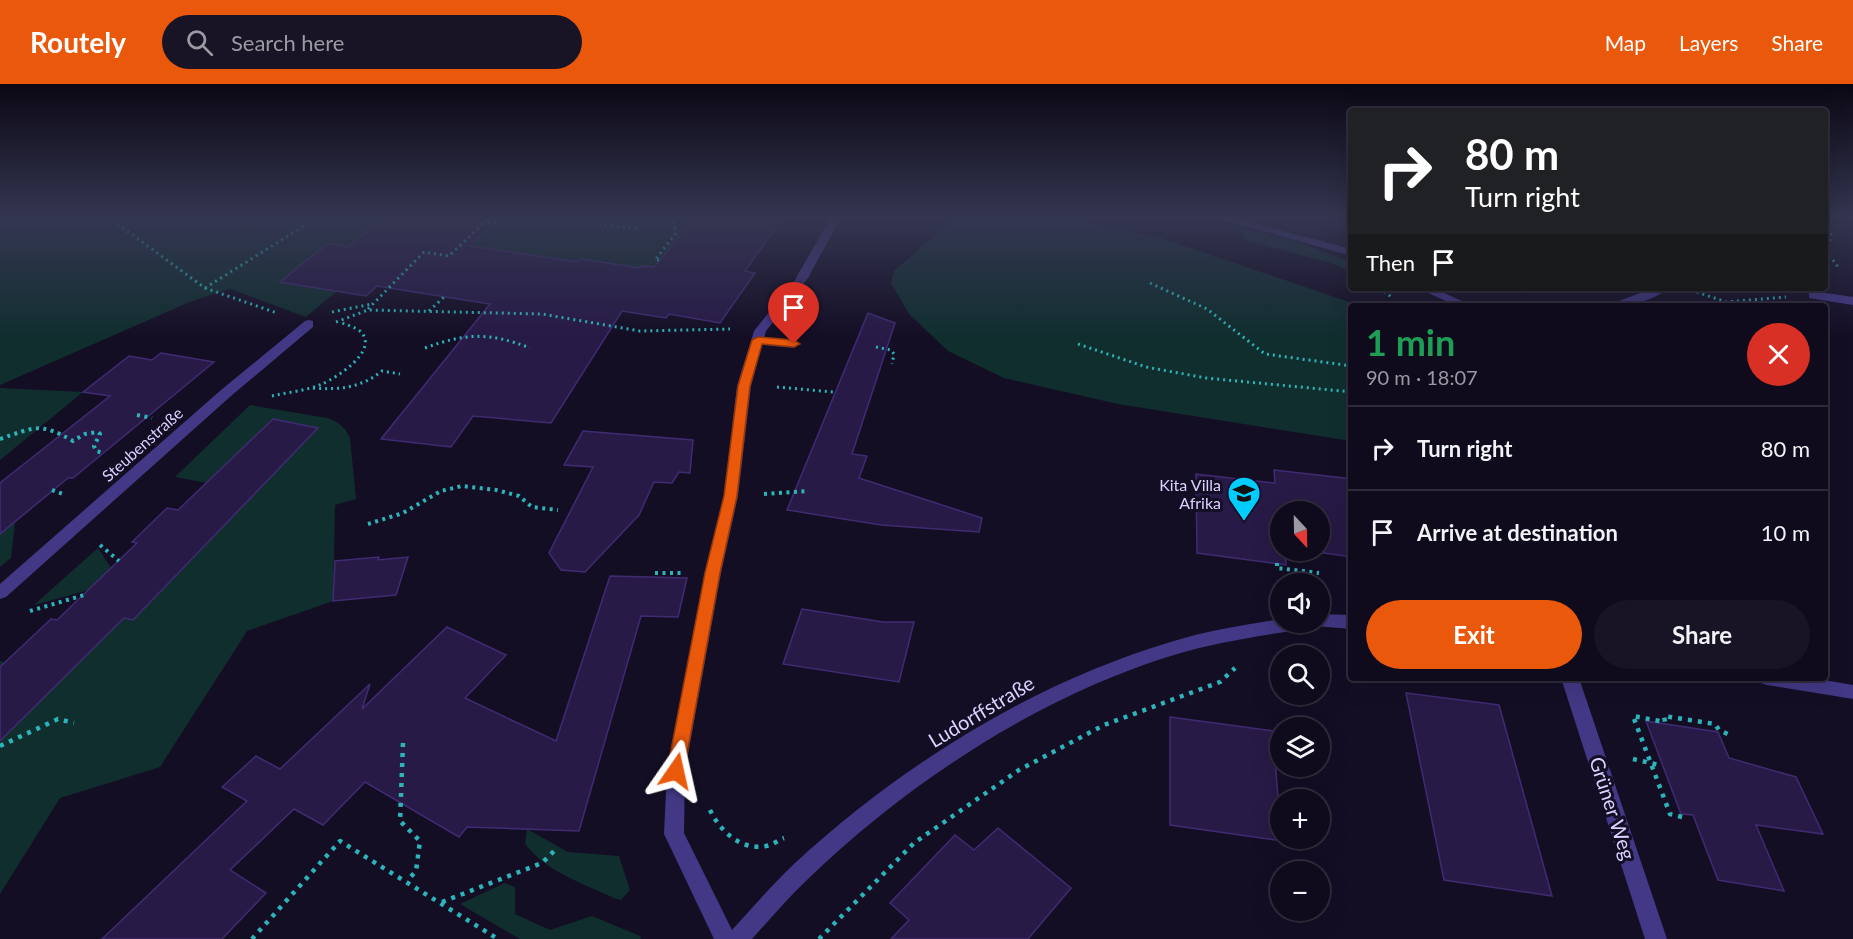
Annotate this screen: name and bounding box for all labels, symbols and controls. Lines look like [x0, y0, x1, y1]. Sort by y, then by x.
search box [162, 15, 582, 69]
text: Routely [30, 25, 126, 59]
icon: search [183, 26, 216, 59]
text: Search here [231, 29, 344, 56]
text: Map [1605, 30, 1646, 55]
text: Layers [1679, 30, 1738, 55]
text: Share [1771, 30, 1823, 55]
text: 80 m [1465, 129, 1559, 179]
icon: right [1366, 132, 1444, 210]
text: Turn right [1465, 180, 1580, 213]
icon: arrive [1427, 246, 1460, 279]
text: Then [1366, 249, 1415, 276]
pin [768, 282, 819, 344]
icon: arrive [777, 291, 810, 324]
text: 1 min [1366, 320, 1455, 364]
button: close [1747, 323, 1810, 386]
text: 90 m · 18:07 [1366, 365, 1478, 389]
street label: Steubenstraße [98, 403, 186, 485]
icon: right [1366, 432, 1399, 465]
text: Turn right [1417, 435, 1512, 462]
text: 80 m [1761, 435, 1810, 462]
place label: Kita Villa Afrika [1159, 475, 1221, 512]
school or university icon: Kita Villa Afrika [1226, 475, 1262, 522]
north arrow [1270, 501, 1330, 561]
map controls [1270, 501, 1330, 921]
icon: arrive [1366, 516, 1399, 549]
text: Arrive at destination [1417, 519, 1618, 546]
text: 10 m [1761, 519, 1810, 546]
button: sound [1270, 573, 1330, 633]
button: Exit [1366, 600, 1582, 669]
button: Share [1594, 600, 1810, 669]
button: search [1270, 645, 1330, 705]
street label: Ludorffstraße [924, 670, 1038, 752]
button: layers [1270, 717, 1330, 777]
position arrow [644, 739, 708, 803]
street label: Grüner Weg [1585, 753, 1641, 863]
button: + [1270, 789, 1330, 849]
button: − [1270, 861, 1330, 921]

